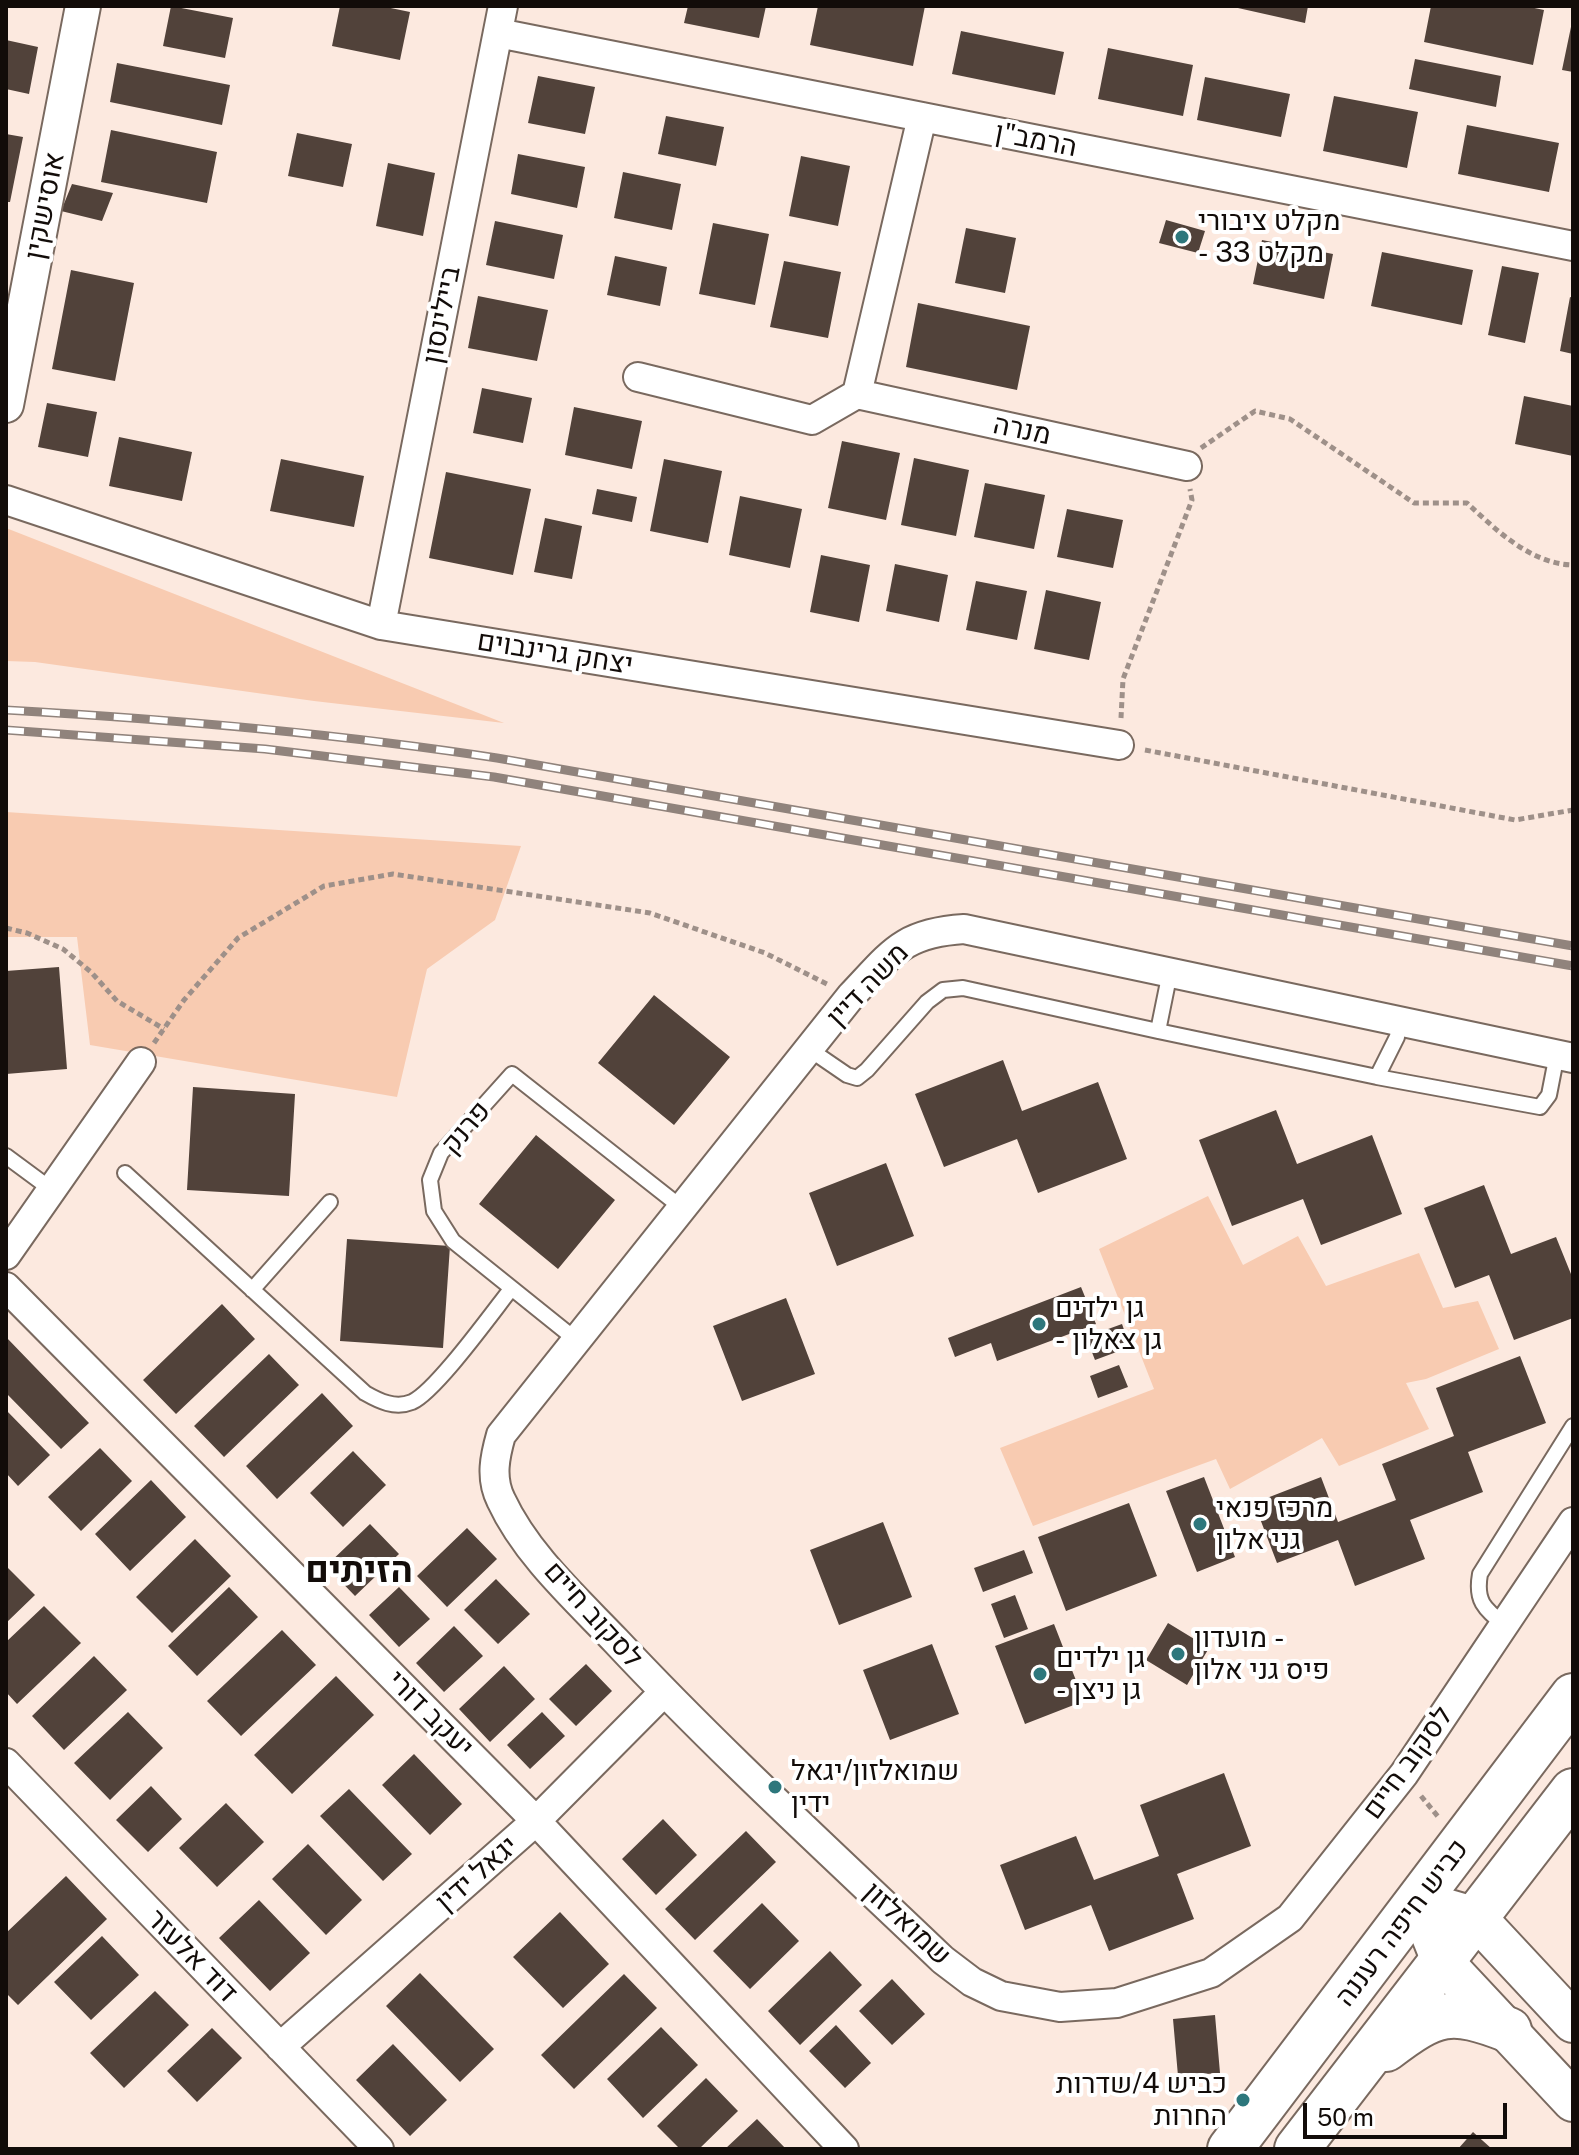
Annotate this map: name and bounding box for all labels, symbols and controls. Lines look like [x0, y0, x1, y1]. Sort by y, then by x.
street label: הרמב"ן [992, 116, 1080, 164]
street label: אוסישקין [18, 149, 72, 263]
place label: מקלט ציבורי - מקלט 33 [1198, 204, 1341, 270]
marker: מקלט ציבורי - מקלט 33 [1173, 228, 1191, 246]
street label: ביילינסון [416, 263, 468, 367]
street label: מנרה [990, 408, 1054, 452]
street label: יצחק גרינבוים [475, 624, 635, 682]
street label: משה דיין [820, 936, 916, 1034]
street label: פרנק [434, 1095, 498, 1161]
place label: גן ילדים - גן צאלון [1055, 1291, 1162, 1357]
marker: גן ילדים - גן צאלון [1030, 1315, 1048, 1333]
place label: מרכז פנאי גני אלון [1216, 1491, 1333, 1557]
marker: מרכז פנאי גני אלון [1191, 1515, 1209, 1533]
district label: הזיתים [305, 1549, 413, 1593]
street label: לסקוב חיים [537, 1555, 649, 1675]
place label: מועדון - פיס גני אלון [1194, 1621, 1330, 1687]
place label: גן ילדים - גן ניצן [1056, 1641, 1145, 1707]
marker: מועדון - פיס גני אלון [1169, 1645, 1187, 1663]
street label: יעקב דורי [380, 1664, 480, 1764]
marker: גן ילדים - גן ניצן [1031, 1665, 1049, 1683]
street label: לסקוב חיים [1356, 1700, 1460, 1826]
place label: שמואלזון/יגאל ידין [791, 1754, 959, 1820]
marker: שמואלזון/יגאל ידין [766, 1778, 784, 1796]
street label: יגאל ידין [429, 1829, 525, 1919]
street label: כביש חיפה רעננה [1328, 1833, 1476, 2013]
street label: שמואלזון [856, 1875, 958, 1973]
street label: דוד אלעזר [139, 1902, 245, 2010]
place label: כביש 4/שדרות החרות [1056, 2067, 1227, 2133]
scale bar [1307, 2087, 1511, 2137]
marker: כביש 4/שדרות החרות [1234, 2091, 1252, 2109]
text: 50 m [1317, 2103, 1374, 2131]

